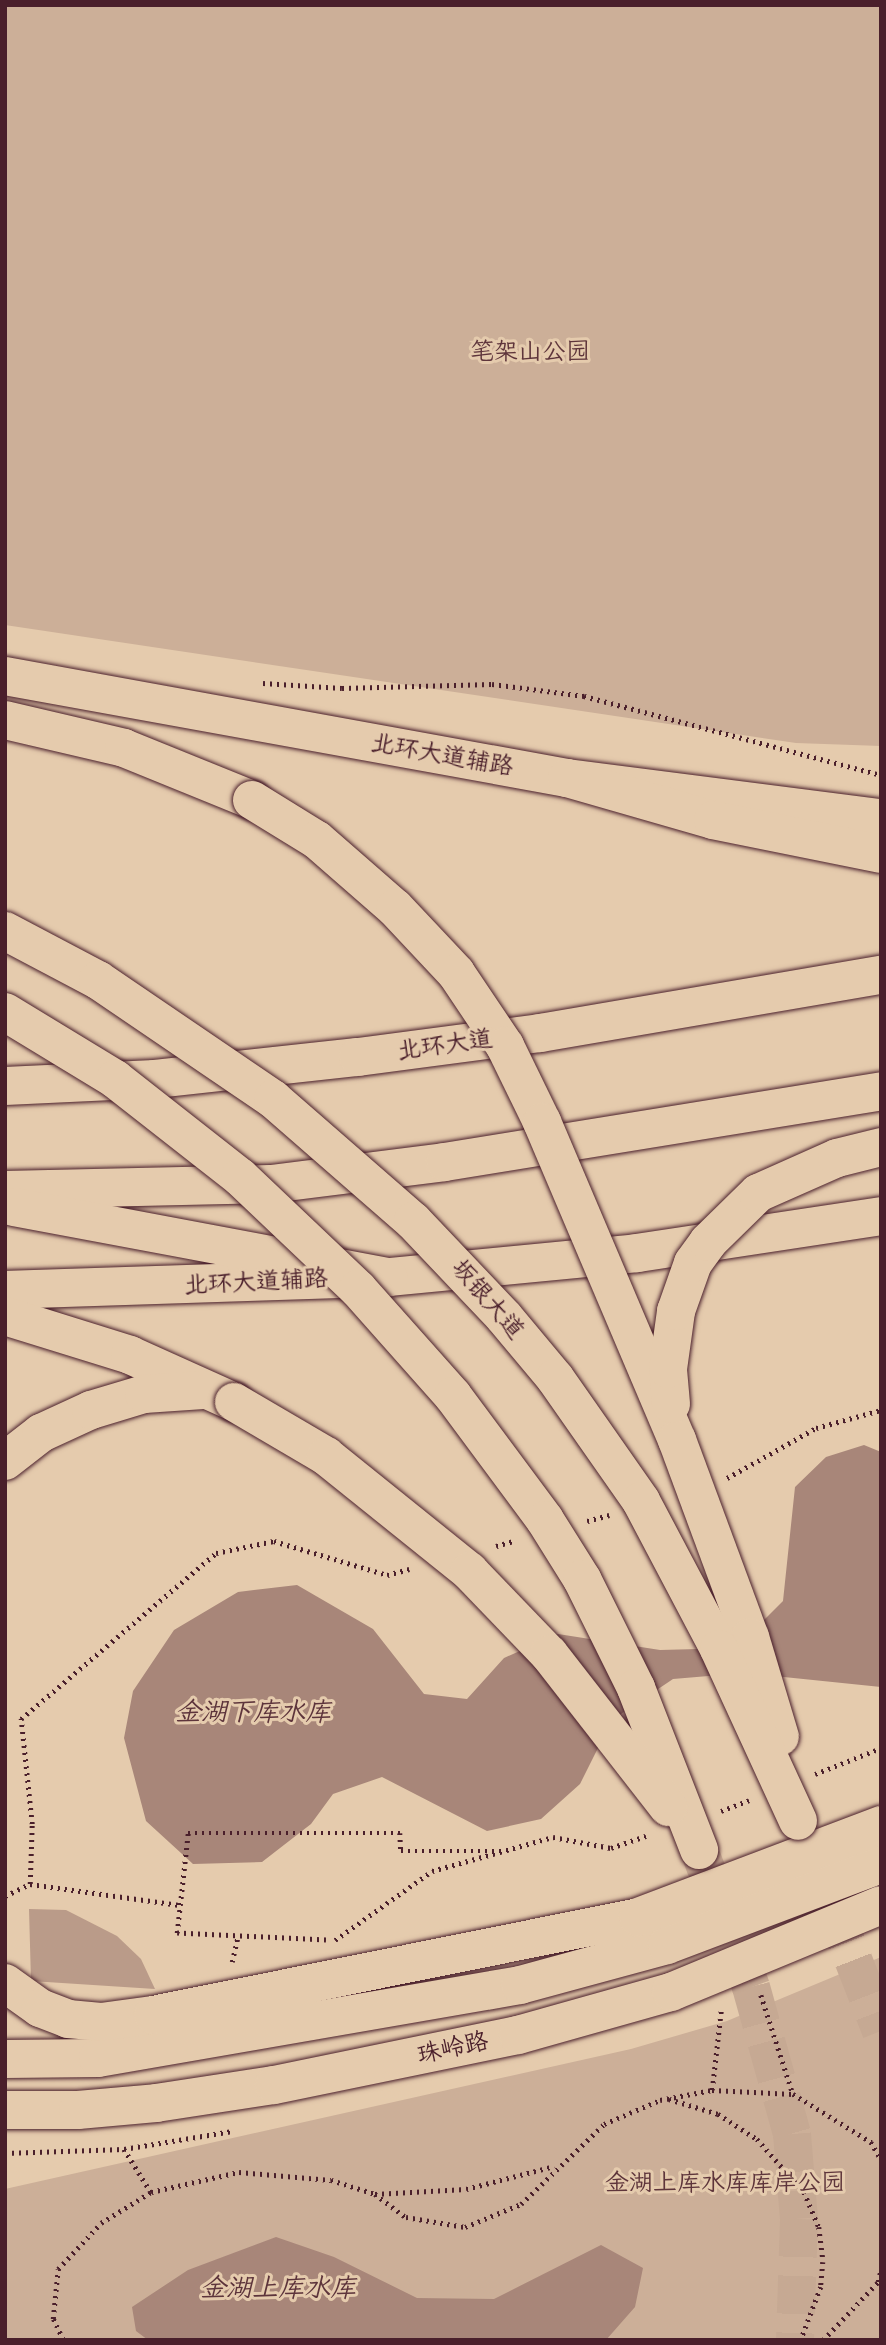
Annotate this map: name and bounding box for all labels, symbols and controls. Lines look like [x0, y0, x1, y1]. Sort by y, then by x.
park label: 笔架山公园 [470, 339, 590, 367]
street label: 北环大道辅路 [369, 729, 515, 783]
street label: 北环大道 [395, 1025, 495, 1067]
street label: 坂银大道 [445, 1254, 529, 1346]
street label: 北环大道辅路 [183, 1265, 329, 1301]
water label: 金湖下库水库 [175, 1698, 331, 1730]
street label: 珠岭路 [415, 2027, 491, 2071]
park label: 金湖上库水库库岸公园 [605, 2170, 845, 2198]
water label: 金湖上库水库 [200, 2274, 356, 2306]

